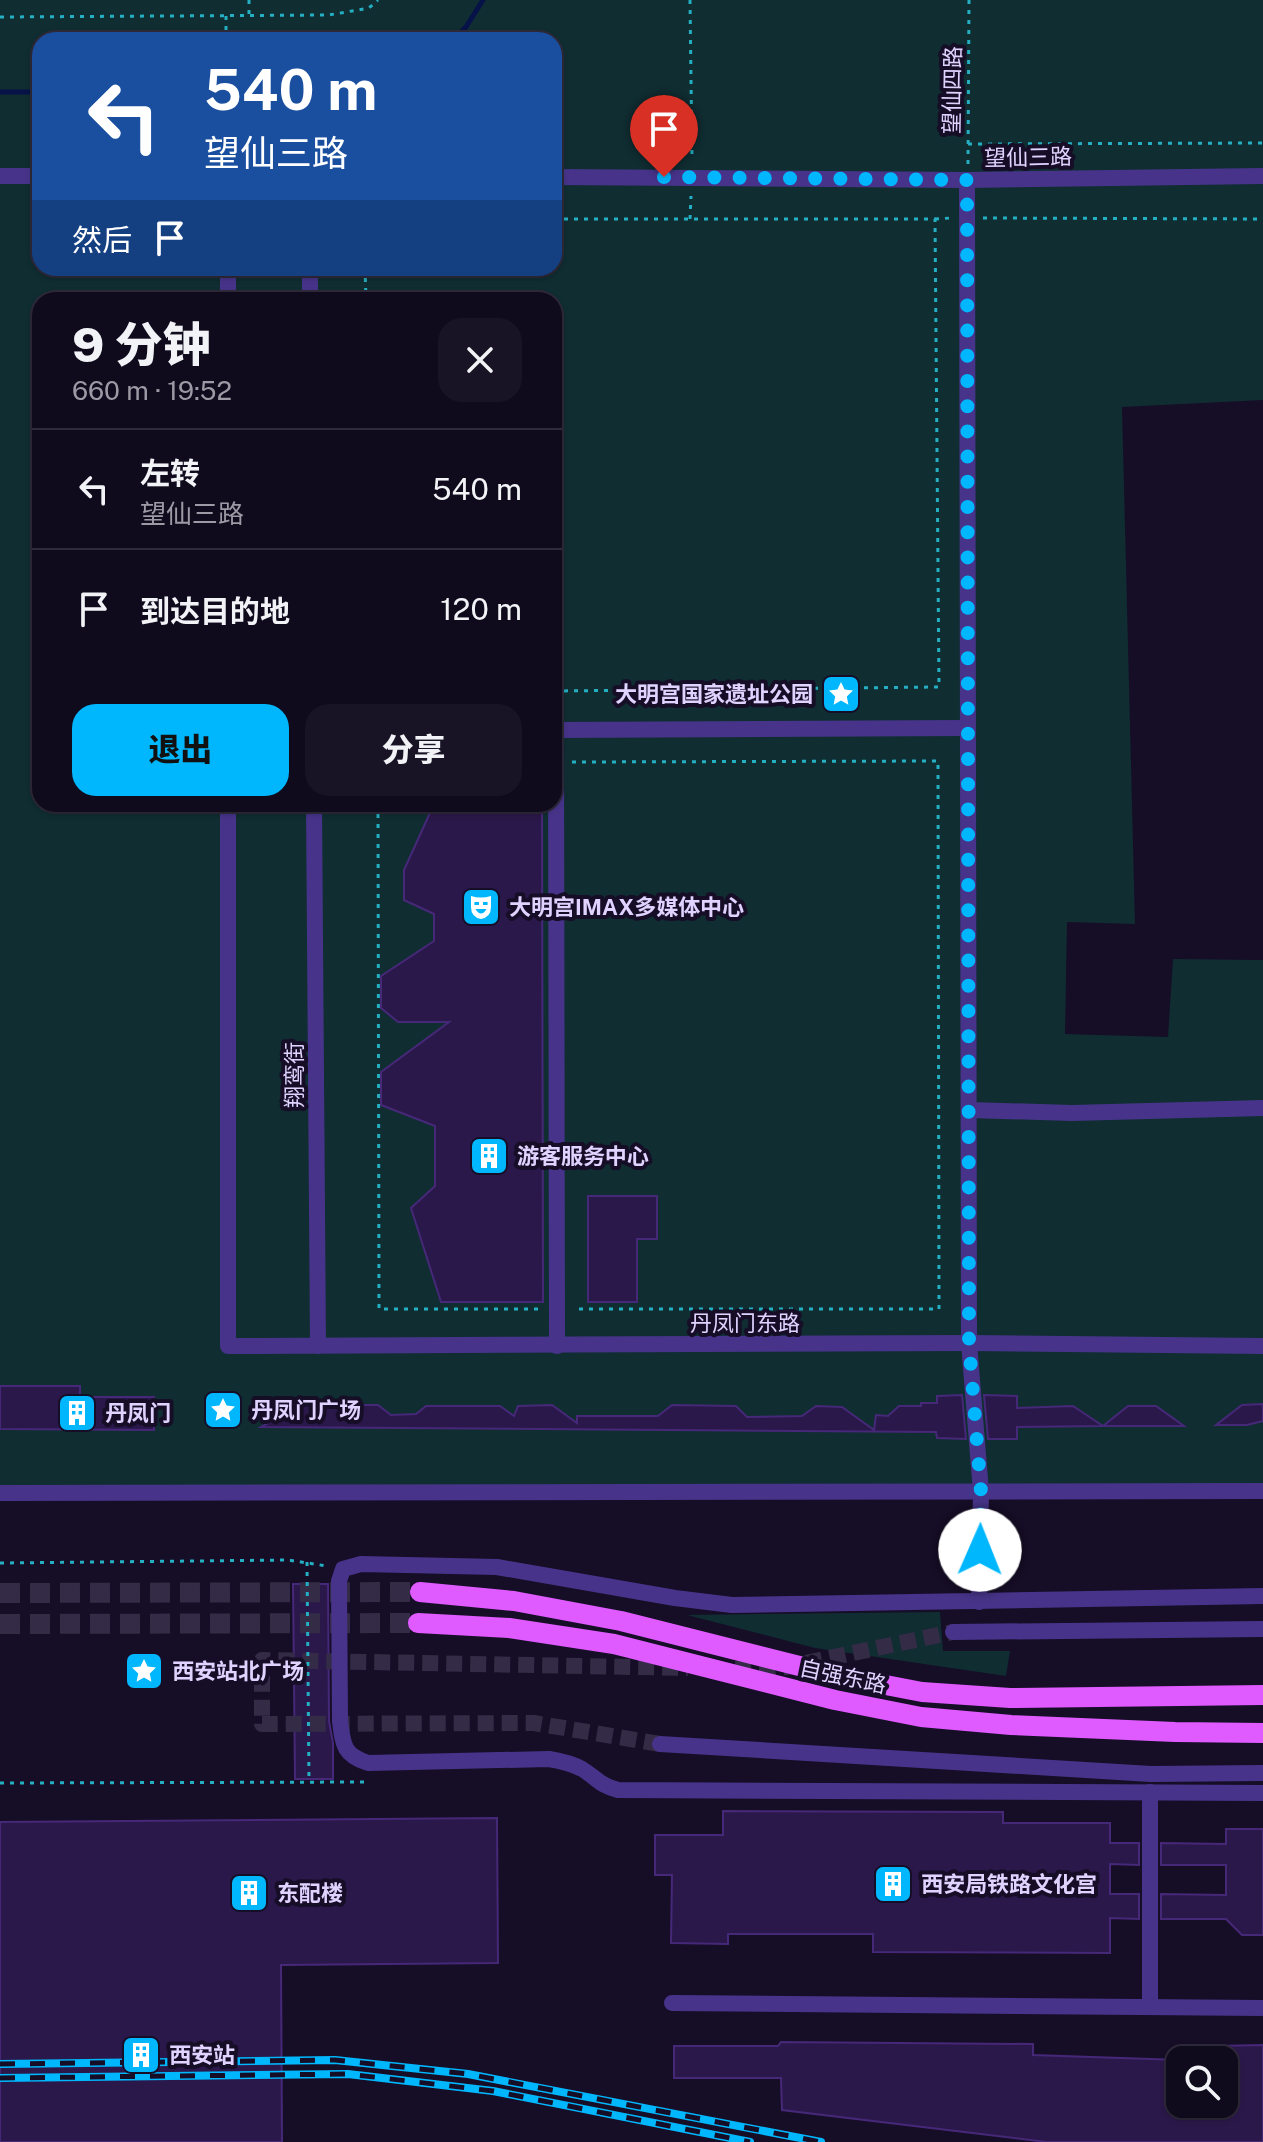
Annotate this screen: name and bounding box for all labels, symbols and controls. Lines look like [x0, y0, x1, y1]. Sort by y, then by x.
street label: 望仙四路 [938, 46, 966, 134]
text: 540 m [204, 57, 377, 123]
icon: left [72, 64, 176, 168]
pin [630, 95, 698, 177]
icon: arrive [642, 107, 686, 151]
text: 望仙三路 [204, 132, 348, 174]
street label: 望仙三路 [984, 143, 1072, 171]
icon: arrive [148, 216, 192, 260]
text: 然后 [72, 222, 132, 258]
text: 9 分钟 [72, 316, 211, 373]
button: close [438, 318, 522, 402]
text: 660 m · 19:52 [72, 375, 232, 406]
text: 左转 [140, 455, 200, 491]
icon: left [72, 467, 116, 511]
text: 540 m [432, 471, 522, 507]
text: 望仙三路 [140, 498, 244, 529]
icon: arrive [72, 587, 116, 631]
text: 120 m [440, 591, 522, 627]
text: 到达目的地 [140, 593, 290, 629]
place icon: 大明宫国家遗址公园 [820, 673, 862, 715]
place label: 大明宫国家遗址公园 [615, 681, 813, 707]
button: 退出 [72, 704, 289, 796]
button: 分享 [305, 704, 522, 796]
theatre icon: 大明宫IMAX多媒体中心 [460, 886, 502, 928]
place label: 大明宫IMAX多媒体中心 [509, 894, 744, 920]
street label: 翔鸾街 [281, 1042, 307, 1108]
building icon: 游客服务中心 [468, 1135, 510, 1177]
place label: 游客服务中心 [517, 1143, 649, 1169]
street label: 丹凤门东路 [690, 1310, 800, 1336]
place icon: 丹凤门广场 [202, 1389, 244, 1431]
building icon: 丹凤门 [56, 1392, 98, 1434]
place label: 丹凤门广场 [251, 1397, 361, 1423]
place label: 丹凤门 [105, 1400, 171, 1426]
position arrow [938, 1508, 1022, 1592]
place icon: 西安站北广场 [123, 1650, 165, 1692]
street label: 自强东路 [797, 1654, 889, 1698]
place label: 西安站北广场 [172, 1658, 304, 1684]
building icon: 西安局铁路文化宫 [872, 1863, 914, 1905]
place label: 西安局铁路文化宫 [921, 1871, 1097, 1897]
building icon: 东配楼 [228, 1872, 270, 1914]
place label: 东配楼 [277, 1880, 343, 1906]
building icon: 西安站 [120, 2034, 162, 2076]
place label: 西安站 [169, 2042, 235, 2068]
map controls [1166, 2046, 1238, 2118]
button: search [1166, 2046, 1238, 2118]

